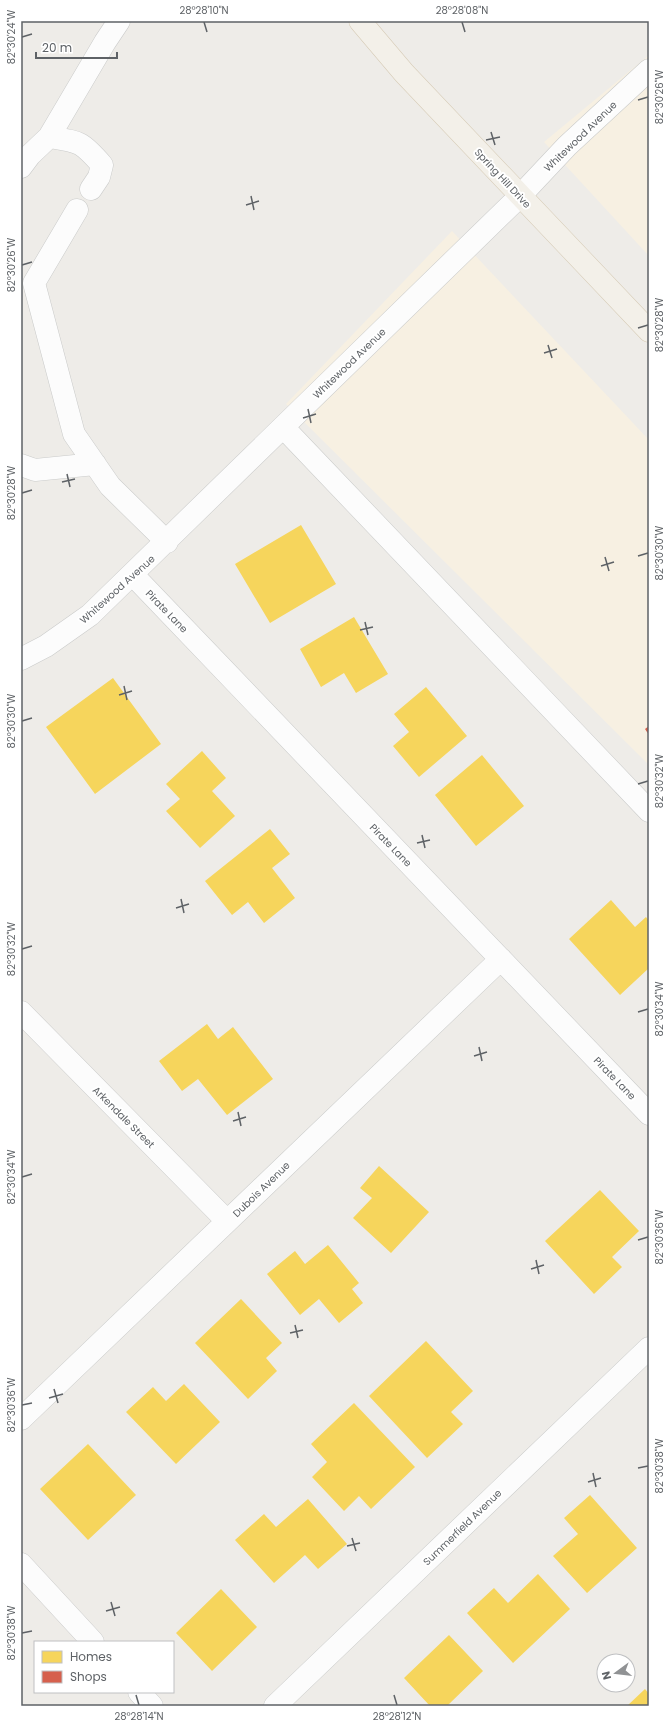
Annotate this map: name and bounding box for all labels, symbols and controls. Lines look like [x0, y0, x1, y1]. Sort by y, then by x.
text: 28°28'10"N [179, 3, 229, 18]
text: 28°28'08"N [436, 3, 488, 18]
text: 82°30'24"W [4, 9, 19, 64]
scale bar [36, 34, 117, 60]
text: 20 m [42, 39, 72, 56]
text: 82°30'26"W [652, 69, 667, 124]
street label: Whitewood Avenue [540, 97, 620, 175]
street label: Spring Hill Drive [471, 145, 534, 212]
text: 82°30'26"W [4, 237, 19, 292]
text: 82°30'28"W [652, 297, 667, 352]
street label: Whitewood Avenue [309, 324, 389, 402]
text: 82°30'28"W [4, 465, 19, 520]
text: 82°30'30"W [652, 525, 667, 580]
street label: Whitewood Avenue [76, 552, 158, 627]
street label: Pirate Lane [142, 586, 191, 636]
text: 82°30'30"W [4, 693, 19, 748]
text: 82°30'32"W [652, 754, 667, 808]
street label: Pirate Lane [366, 820, 415, 870]
text: 82°30'32"W [4, 922, 19, 976]
text: 82°30'34"W [652, 981, 667, 1036]
street label: Pirate Lane [590, 1053, 639, 1103]
street label: Arkendale Street [89, 1083, 158, 1152]
text: 82°30'34"W [4, 1149, 19, 1204]
street label: Dubois Avenue [229, 1158, 293, 1221]
text: 82°30'36"W [652, 1209, 667, 1264]
text: 82°30'36"W [4, 1377, 19, 1432]
text: 82°30'38"W [652, 1438, 667, 1493]
street label: Summerfield Avenue [420, 1486, 505, 1569]
text: 82°30'38"W [4, 1605, 19, 1660]
legend [34, 1641, 174, 1693]
text: Homes [70, 1648, 112, 1665]
north arrow [596, 1653, 636, 1693]
text: Shops [70, 1668, 107, 1685]
text: N [598, 1670, 615, 1682]
text: 28°28'14"N [114, 1709, 164, 1724]
text: 28°28'12"N [373, 1709, 421, 1724]

